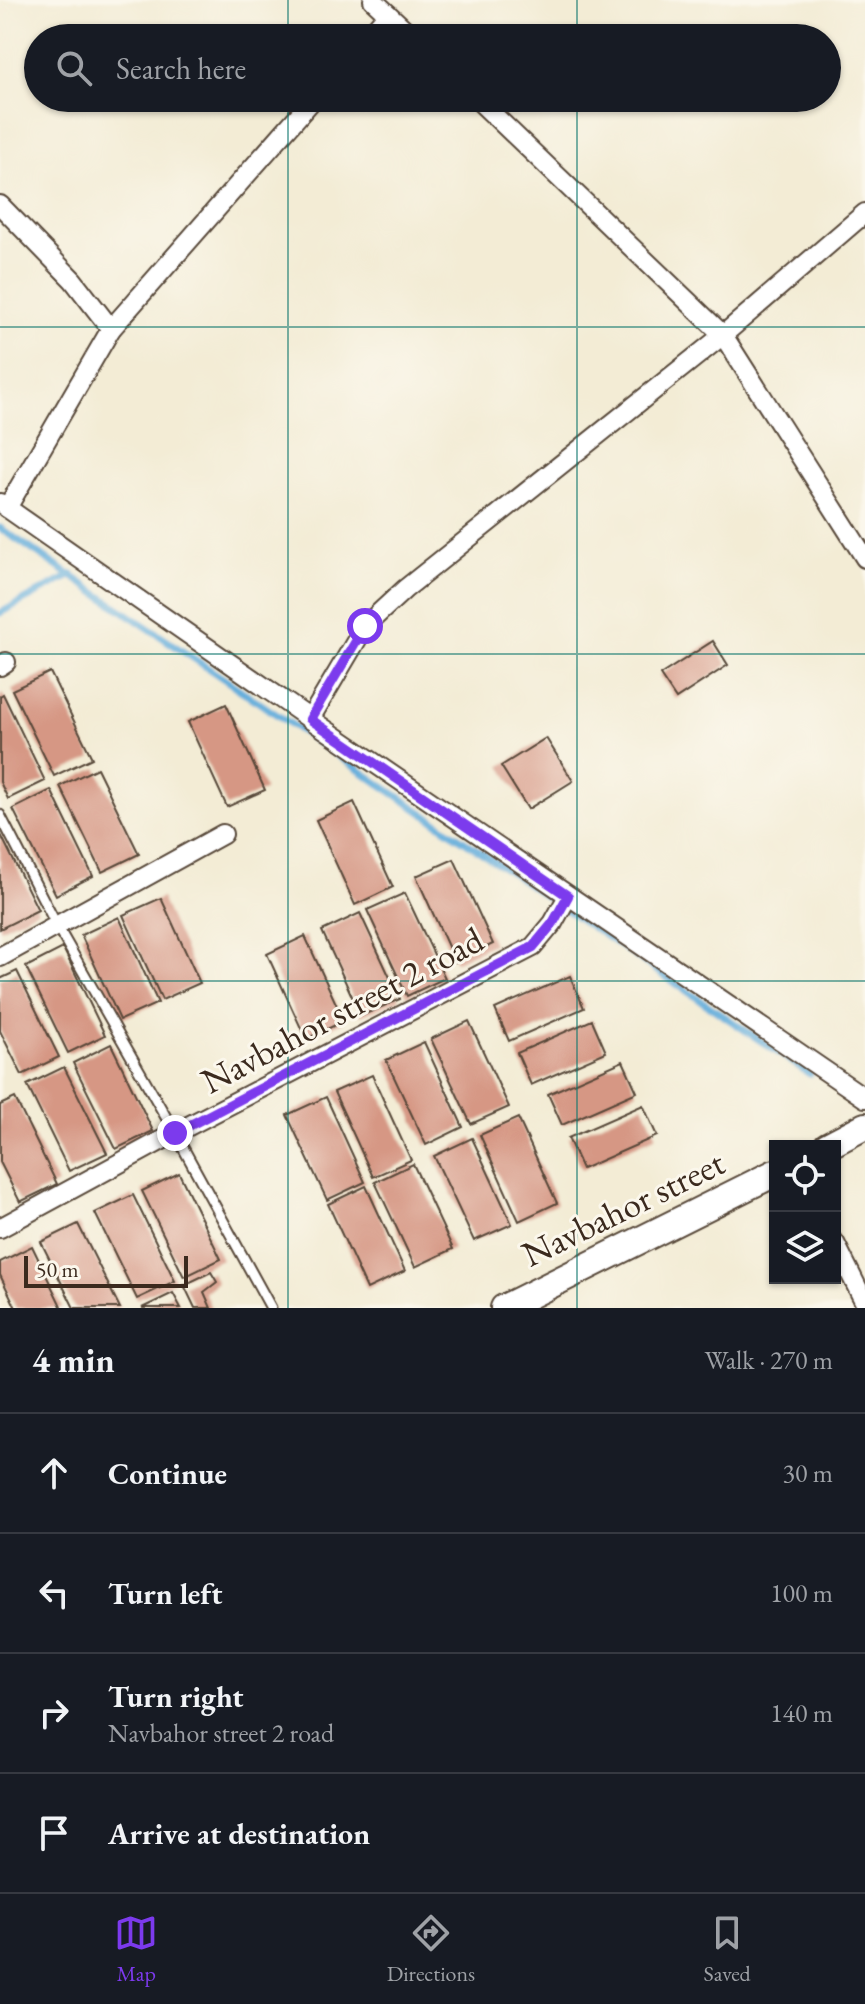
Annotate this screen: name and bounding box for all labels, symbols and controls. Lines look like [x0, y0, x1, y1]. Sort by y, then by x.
search box [24, 24, 841, 112]
icon: search [52, 46, 96, 90]
text: Search here [116, 49, 246, 88]
route start [347, 608, 383, 644]
street label: Navbahor street 2 road [193, 915, 492, 1104]
route end [157, 1115, 193, 1151]
street label: Navbahor street [514, 1138, 733, 1277]
map controls [769, 1140, 841, 1284]
button: locate [769, 1140, 841, 1212]
button: layers [769, 1212, 841, 1284]
scale bar [24, 1252, 188, 1288]
text: 50 m [36, 1255, 79, 1284]
text: 4 min [32, 1338, 115, 1382]
text: Walk · 270 m [705, 1343, 833, 1377]
icon: ahead [32, 1451, 76, 1495]
text: Continue [108, 1454, 227, 1493]
text: 30 m [783, 1456, 833, 1490]
icon: left [32, 1571, 76, 1615]
text: Turn left [108, 1574, 222, 1613]
text: 100 m [770, 1576, 833, 1610]
text: Turn right [108, 1677, 244, 1716]
icon: right [32, 1691, 76, 1735]
text: 140 m [770, 1696, 833, 1730]
text: Navbahor street 2 road [108, 1716, 334, 1750]
icon: arrive [32, 1811, 76, 1855]
text: Arrive at destination [108, 1814, 370, 1853]
tab: Map [114, 1911, 158, 1988]
tab: Directions [387, 1911, 475, 1988]
tab: Saved [704, 1911, 751, 1988]

